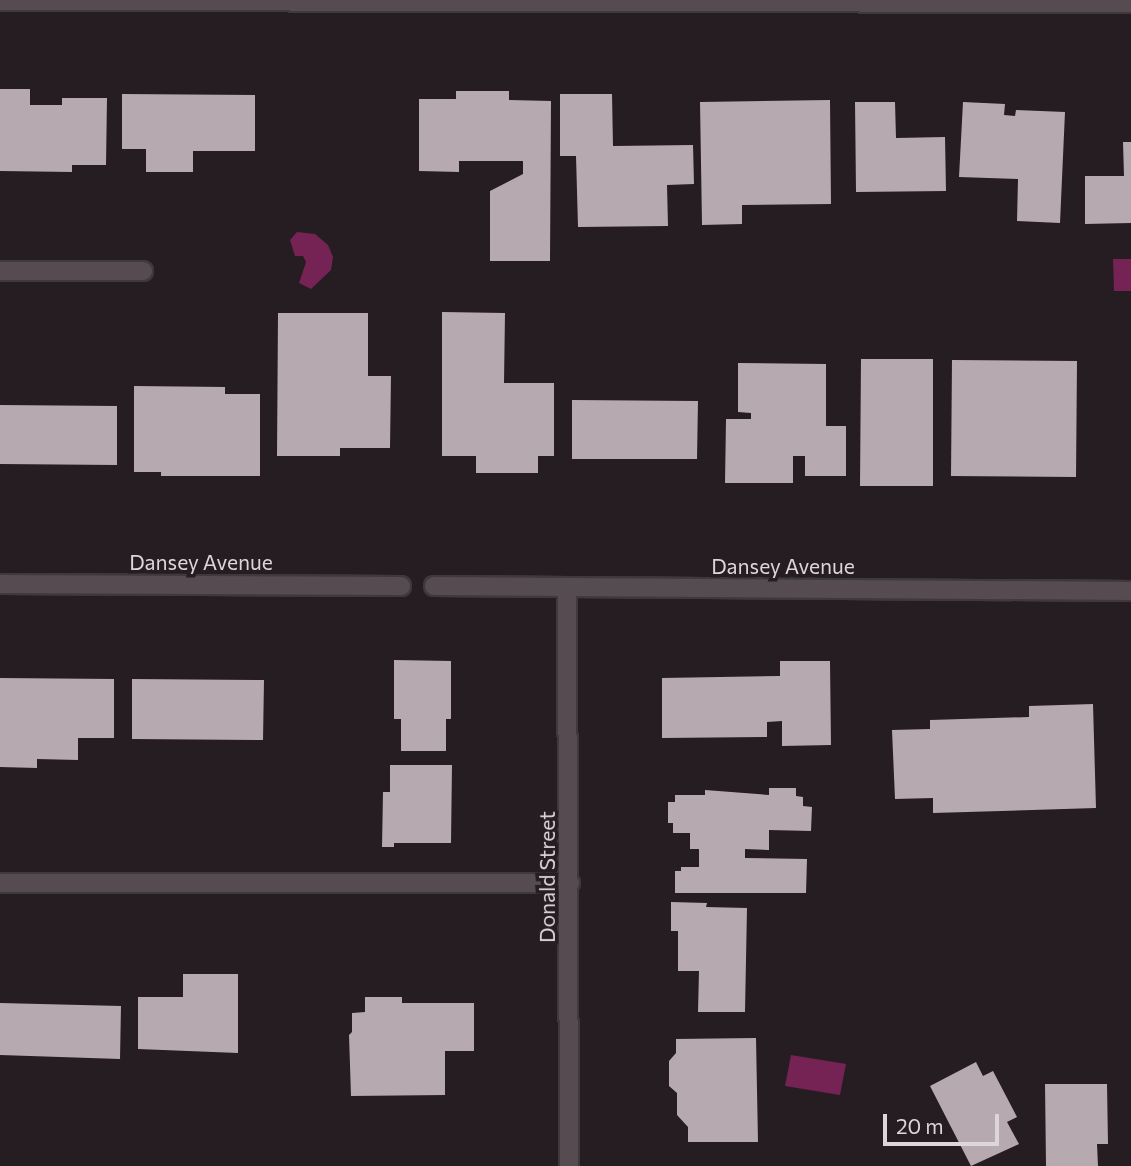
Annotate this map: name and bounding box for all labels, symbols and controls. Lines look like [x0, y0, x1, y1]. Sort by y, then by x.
street label: Dansey Avenue [129, 549, 273, 575]
street label: Dansey Avenue [711, 553, 855, 579]
street label: Donald Street [534, 811, 560, 943]
scale bar [886, 1100, 1002, 1144]
text: 20 m [896, 1113, 944, 1138]

